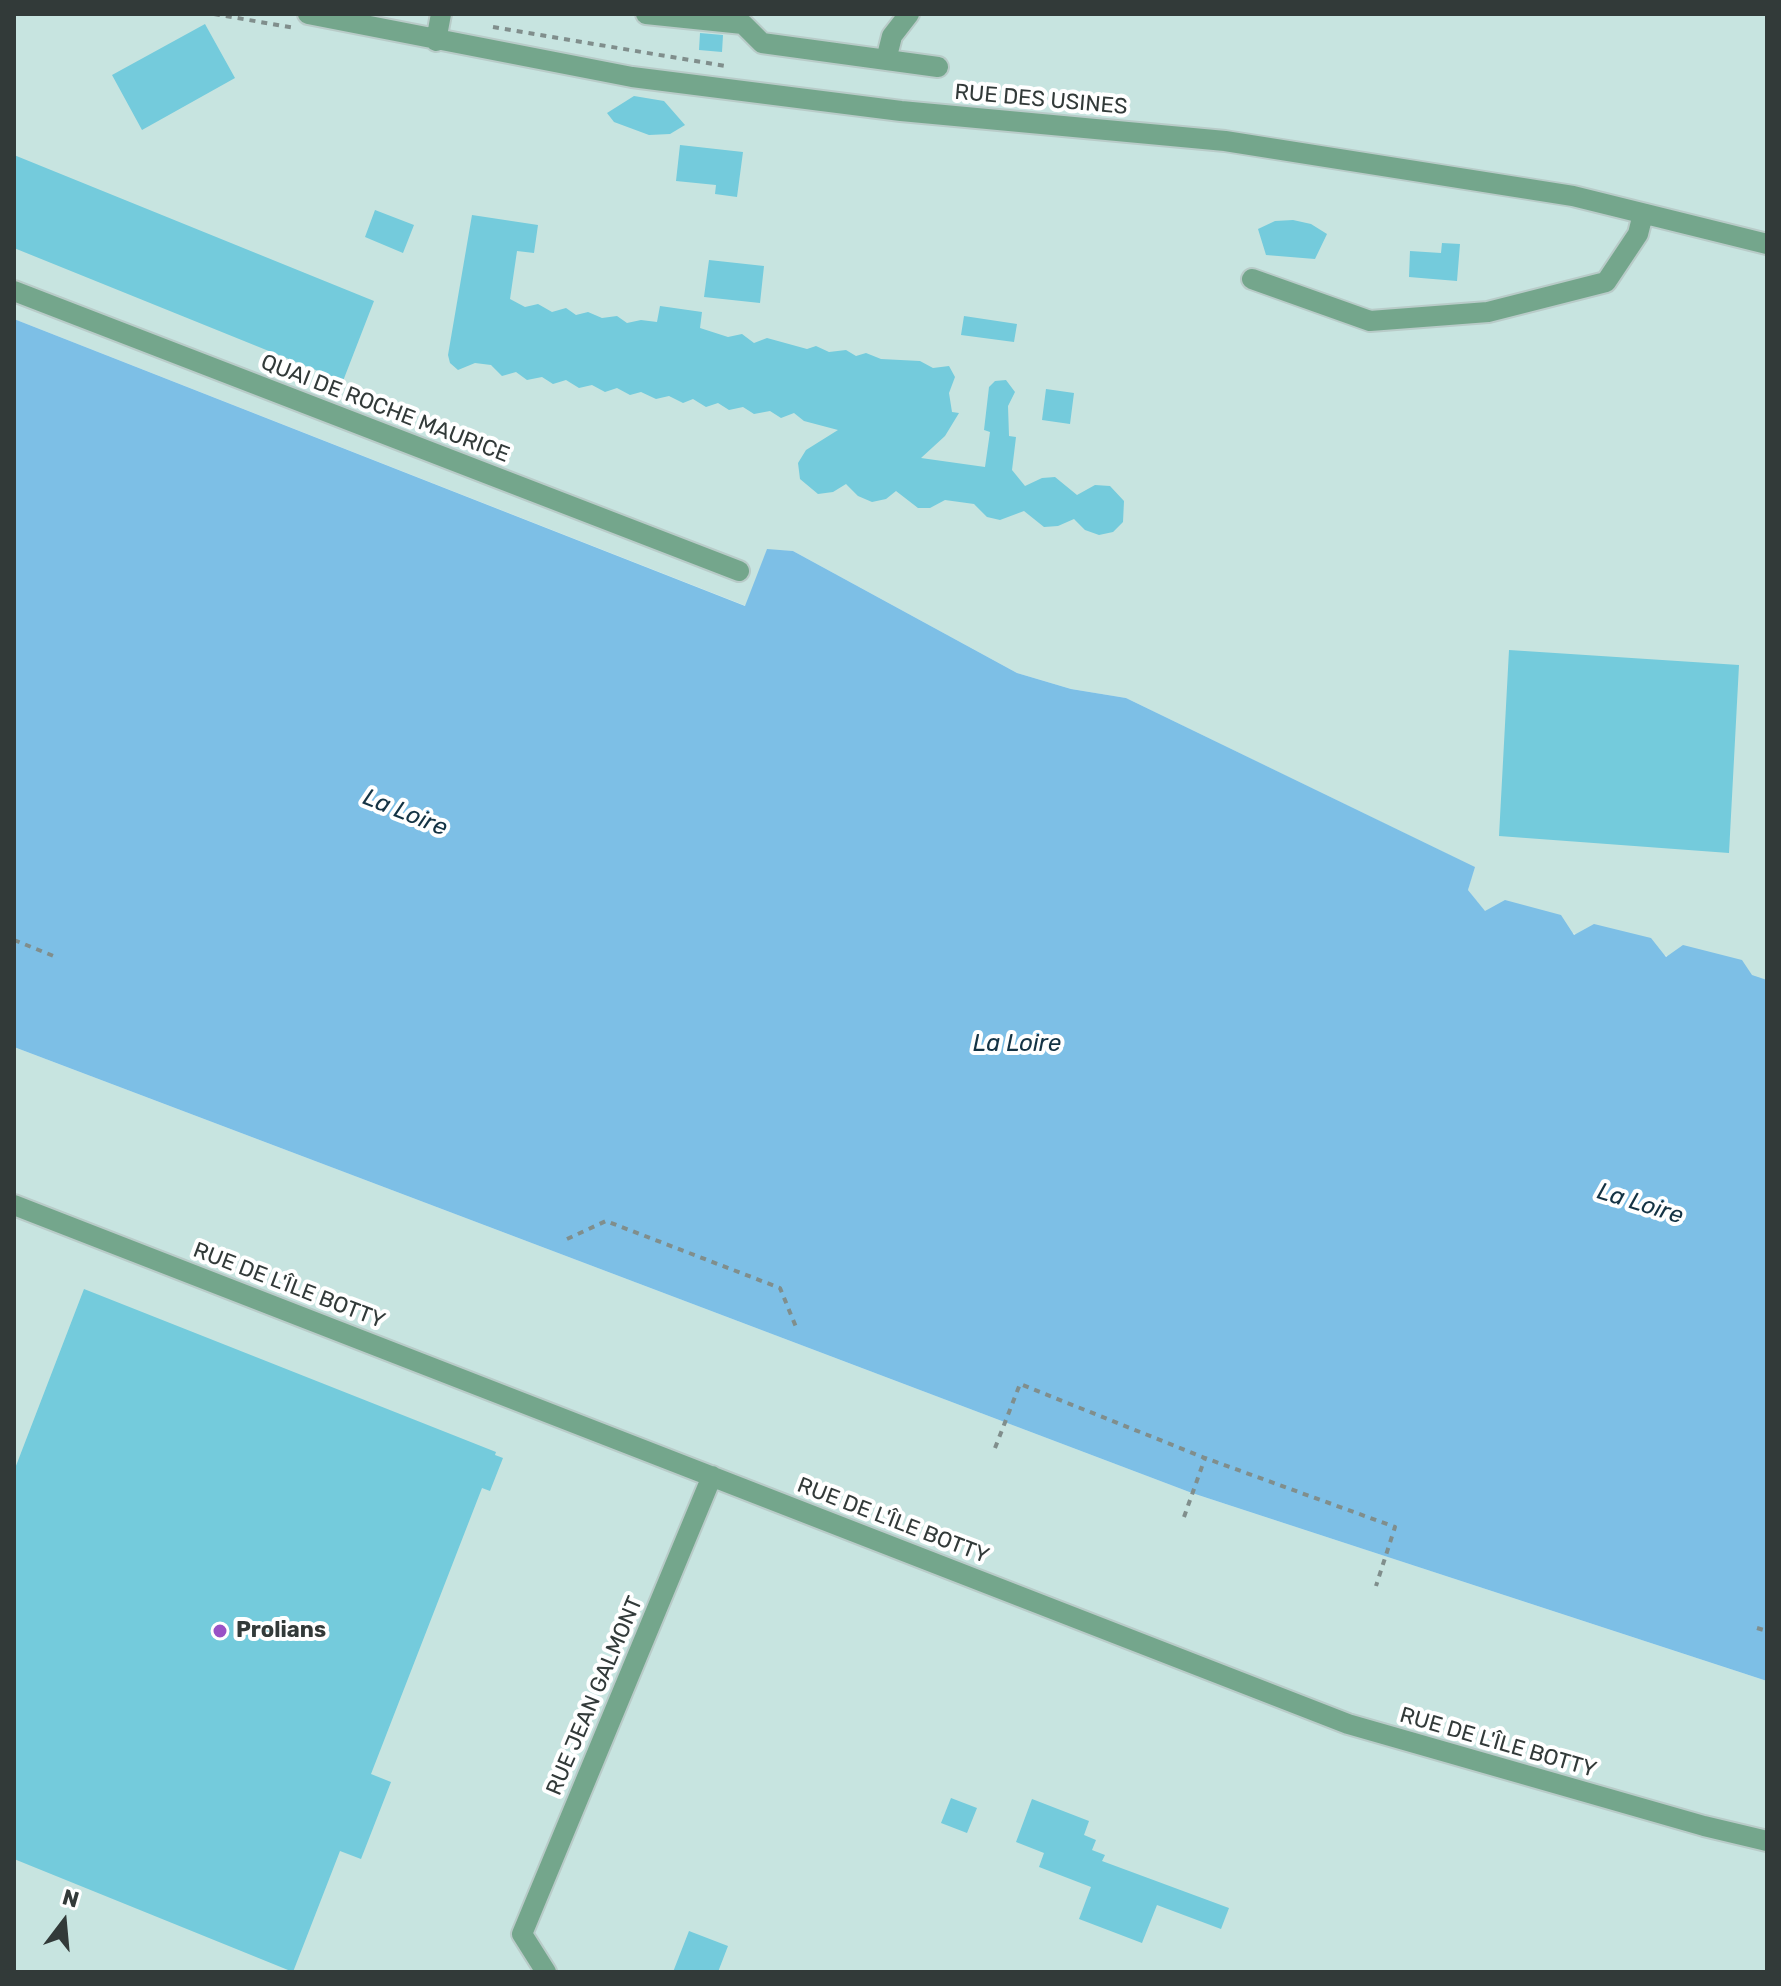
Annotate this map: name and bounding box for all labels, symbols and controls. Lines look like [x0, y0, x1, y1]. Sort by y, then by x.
street label: RUE DES USINES [953, 79, 1129, 121]
street label: QUAI DE ROCHE MAURICE [257, 349, 513, 469]
water label: La Loire [359, 783, 451, 843]
water label: La Loire [973, 1030, 1061, 1058]
water label: La Loire [1594, 1177, 1686, 1231]
street label: RUE DE L'ÎLE BOTTY [189, 1237, 389, 1335]
street label: RUE DE L'ÎLE BOTTY [793, 1472, 993, 1570]
street label: RUE JEAN GALMONT [541, 1593, 649, 1799]
place label: Prolians [236, 1618, 326, 1644]
marker: Prolians [211, 1622, 229, 1640]
street label: RUE DE L'ÎLE BOTTY [1397, 1702, 1599, 1784]
north arrow [24, 1882, 104, 1962]
text: N [59, 1883, 82, 1914]

